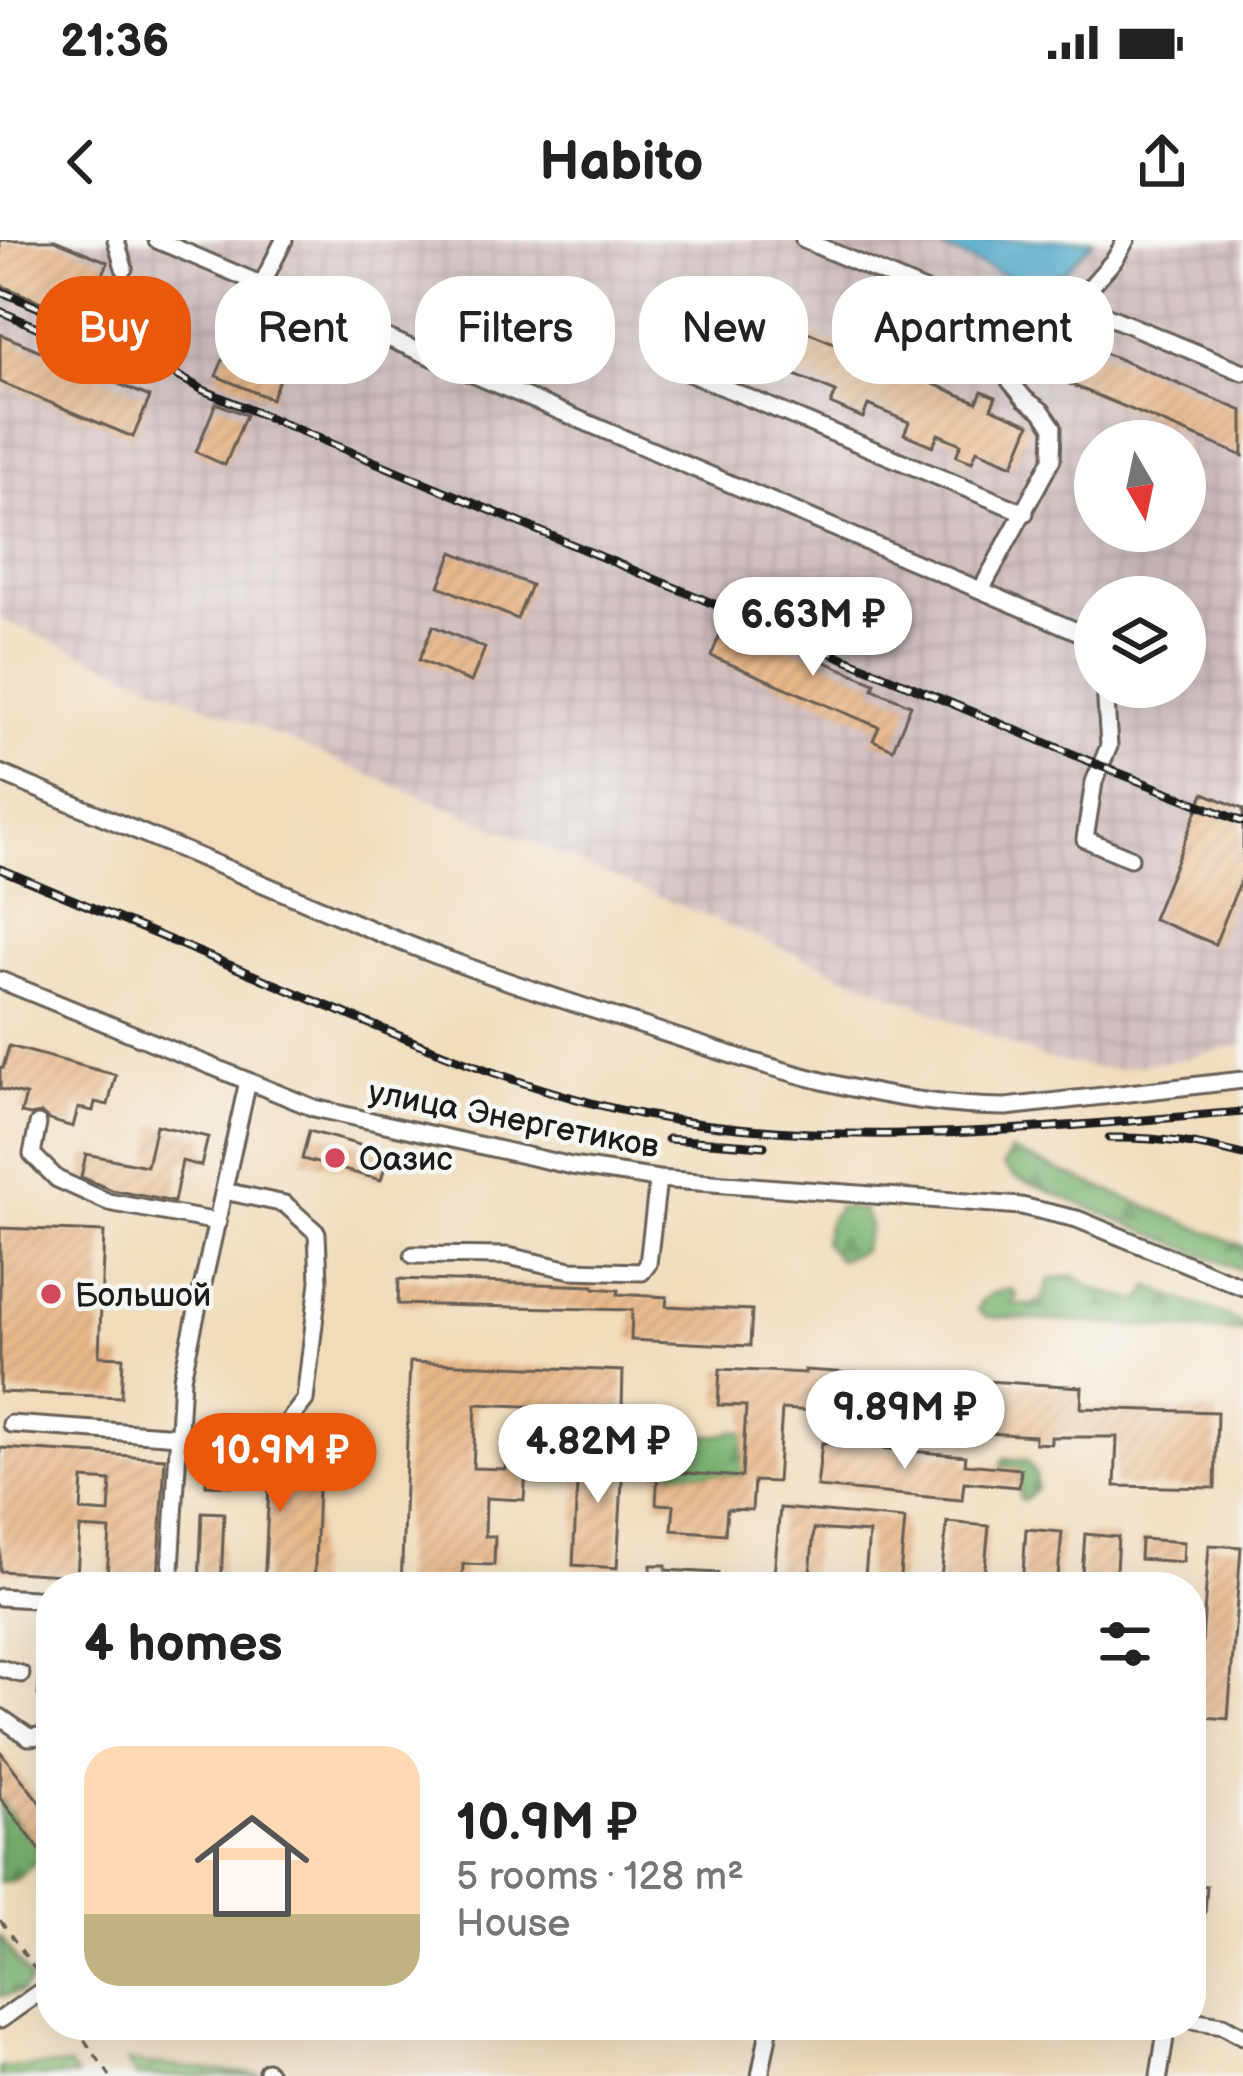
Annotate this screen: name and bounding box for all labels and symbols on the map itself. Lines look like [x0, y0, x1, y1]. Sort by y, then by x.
north arrow [1074, 420, 1206, 552]
pin: 6.63M ₽ [702, 577, 924, 679]
street label: улица Энергетиков [365, 1072, 662, 1168]
place label: Оазис [359, 1140, 453, 1180]
marker: Оазис [322, 1145, 348, 1171]
place label: Большой [75, 1276, 211, 1316]
marker: Большой [38, 1281, 64, 1307]
pin: 9.89M ₽ [794, 1370, 1016, 1472]
pin: 4.82M ₽ [487, 1404, 709, 1506]
pin: 10.9M ₽ [169, 1413, 391, 1515]

